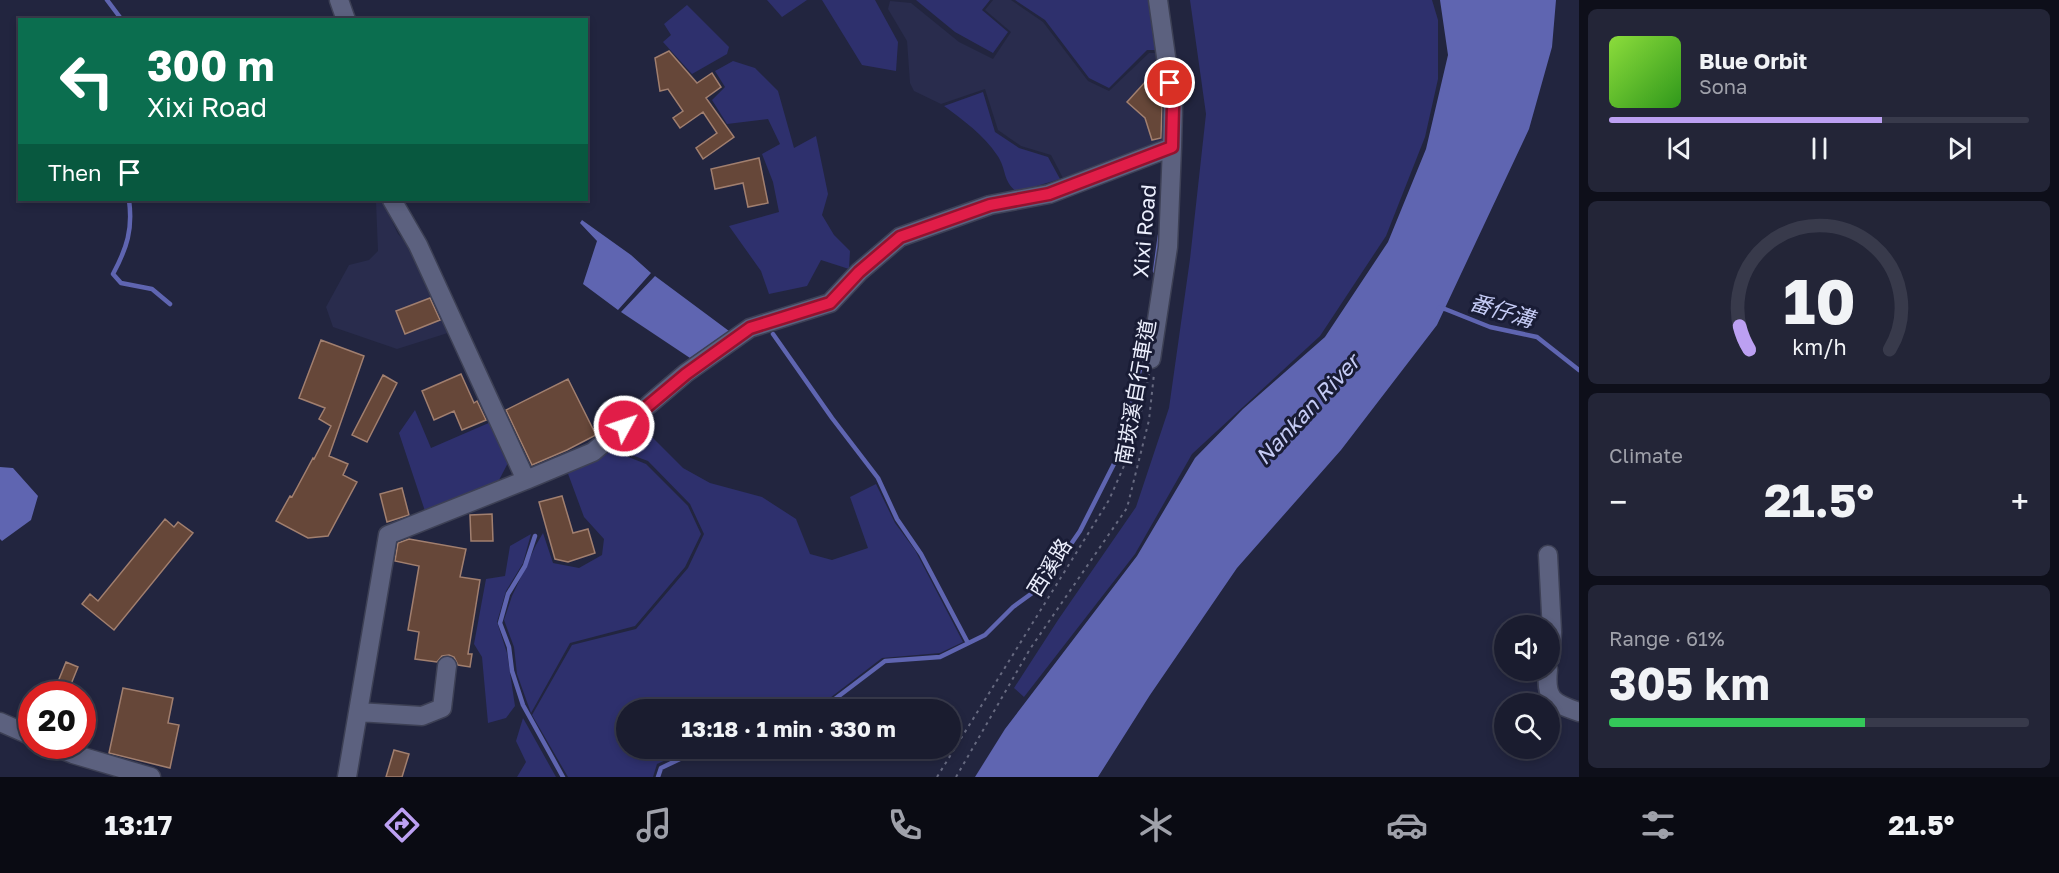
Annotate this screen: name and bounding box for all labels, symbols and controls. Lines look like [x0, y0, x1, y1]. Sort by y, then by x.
text: 300 m [147, 40, 274, 90]
icon: left [48, 42, 126, 120]
text: Blue Orbit [1699, 47, 1807, 74]
pin [1144, 57, 1195, 108]
icon: arrive [1153, 66, 1186, 99]
text: Sona [1699, 74, 1747, 98]
text: Xixi Road [147, 91, 267, 123]
icon: previous [1663, 132, 1696, 165]
icon: pause [1803, 132, 1836, 165]
icon: next [1943, 132, 1976, 165]
icon: arrive [113, 156, 146, 189]
text: Then [48, 159, 101, 186]
street label: Xixi Road [1127, 183, 1161, 279]
text: 10 [1783, 263, 1855, 338]
water label: 番仔溝 [1466, 287, 1540, 333]
street label: 南崁溪自行車道 [1109, 317, 1161, 467]
text: km/h [1792, 334, 1846, 360]
water label: Nankan River [1249, 346, 1367, 470]
position arrow [592, 394, 656, 458]
text: Climate [1609, 443, 1683, 467]
text: 21.5° [1764, 473, 1874, 527]
text: − [1609, 482, 1627, 521]
text: + [2011, 482, 2029, 521]
street label: 西溪路 [1021, 533, 1077, 601]
map controls [1494, 615, 1560, 759]
button: sound [1494, 615, 1560, 681]
text: Range · 61% [1609, 626, 1725, 650]
text: 305 km [1609, 656, 1770, 710]
speed limit sign: 20 [18, 681, 96, 759]
button: search [1494, 693, 1560, 759]
text: 13:18 · 1 min · 330 m [681, 715, 896, 742]
icon: directions [381, 804, 423, 846]
icon: music [633, 804, 675, 846]
icon: phone [884, 804, 926, 846]
icon: climate [1135, 804, 1177, 846]
icon: car [1386, 804, 1428, 846]
icon: filters [1637, 804, 1679, 846]
text: 13:17 [105, 809, 172, 841]
text: 21.5° [1888, 809, 1954, 841]

